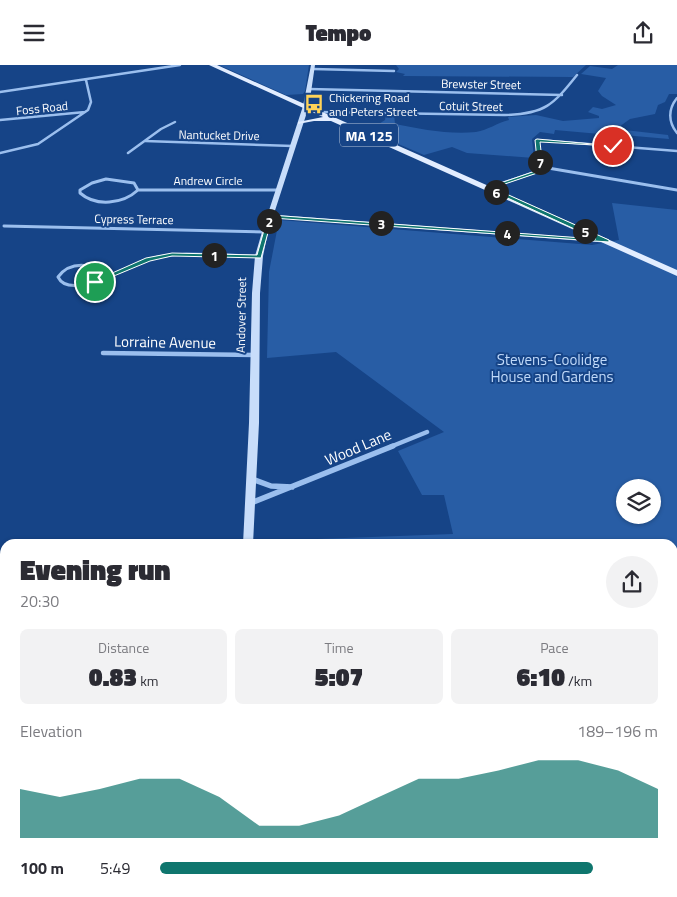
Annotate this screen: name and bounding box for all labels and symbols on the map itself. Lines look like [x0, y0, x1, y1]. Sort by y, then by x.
street label: Brewster Street [441, 74, 522, 94]
place label: Chickering Road and Peters Street [329, 88, 418, 121]
bus stop icon: Chickering Road and Peters Street [303, 93, 325, 115]
street label: Foss Road [15, 96, 69, 120]
street label: Cotuit Street [439, 96, 504, 116]
road number: MA 125 [340, 123, 398, 147]
street label: Nantucket Drive [178, 125, 260, 145]
pin [592, 125, 634, 167]
pin: 7 [528, 149, 552, 175]
street label: Andrew Circle [173, 171, 243, 190]
pin: 6 [484, 179, 508, 205]
street label: Cypress Terrace [94, 209, 174, 229]
pin: 2 [256, 209, 282, 233]
pin: 3 [368, 211, 394, 235]
pin: 5 [572, 219, 598, 243]
pin: 4 [494, 221, 520, 245]
pin: 1 [202, 243, 226, 267]
pin [74, 261, 116, 303]
street label: Andover Street [231, 276, 251, 353]
street label: Lorraine Avenue [114, 330, 216, 354]
park label: Stevens-Coolidge House and Gardens [491, 348, 613, 388]
street label: Wood Lane [321, 423, 395, 471]

